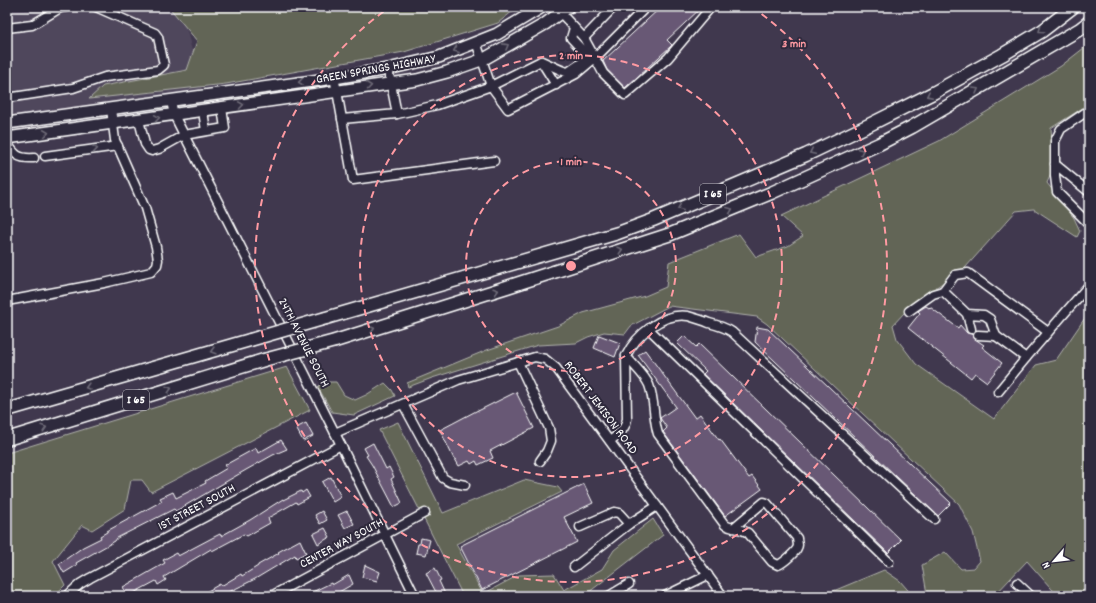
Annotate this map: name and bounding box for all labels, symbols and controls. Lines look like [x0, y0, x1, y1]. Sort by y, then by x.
one-way arrow [1039, 25, 1046, 32]
text: 3 min [782, 36, 806, 53]
one-way arrow [502, 44, 509, 51]
one-way arrow [452, 46, 459, 54]
text: 2 min [559, 48, 583, 65]
street label: GREEN SPRINGS HIGHWAY [315, 50, 438, 90]
one-way arrow [298, 77, 304, 86]
one-way arrow [366, 82, 372, 91]
one-way arrow [972, 87, 979, 95]
one-way arrow [926, 90, 933, 98]
one-way arrow [237, 101, 244, 110]
one-way arrow [154, 114, 160, 123]
one-way arrow [43, 129, 49, 138]
one-way arrow [92, 145, 99, 154]
one-way arrow [809, 147, 816, 155]
one-way arrow [858, 148, 865, 156]
text: 1 min [560, 154, 582, 171]
road number: I 65 [700, 184, 726, 204]
one-way arrow [676, 204, 683, 212]
one-way arrow [726, 206, 733, 214]
one-way arrow [616, 247, 623, 255]
centre of rings [564, 259, 578, 273]
one-way arrow [493, 287, 500, 296]
street label: 24TH AVENUE SOUTH [272, 295, 334, 391]
one-way arrow [369, 325, 376, 334]
one-way arrow [210, 346, 217, 355]
street label: ROBERT JEMISON ROAD [558, 357, 642, 459]
one-way arrow [85, 382, 92, 391]
one-way arrow [165, 386, 172, 394]
road number: I 65 [123, 390, 149, 410]
one-way arrow [41, 424, 48, 432]
street label: 1ST STREET SOUTH [155, 480, 239, 536]
street label: CENTER WAY SOUTH [297, 514, 387, 574]
north arrow [1034, 541, 1074, 581]
text: N [1038, 558, 1055, 571]

